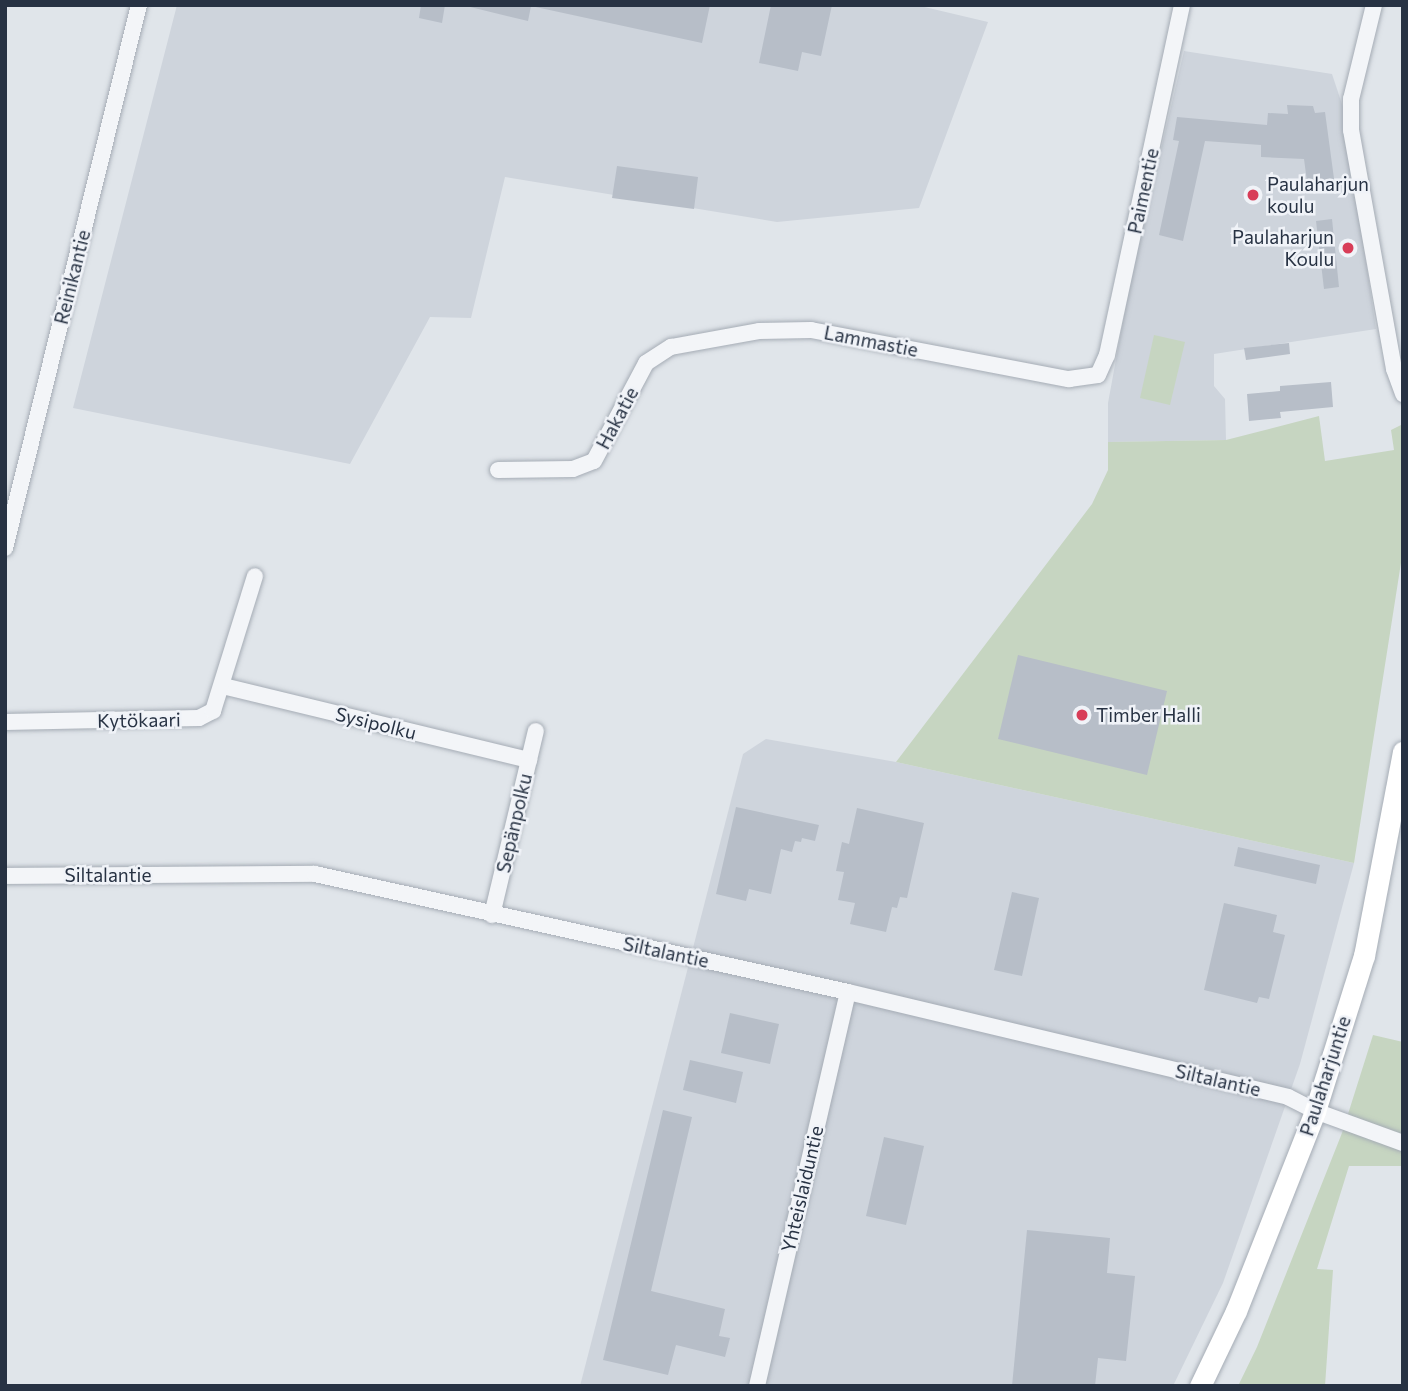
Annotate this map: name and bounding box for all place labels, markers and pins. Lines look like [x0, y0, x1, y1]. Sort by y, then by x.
place label: Paulaharjun koulu [1267, 173, 1369, 217]
marker: Paulaharjun koulu [1245, 187, 1261, 203]
place label: Paulaharjun Koulu [1232, 226, 1334, 270]
marker: Paulaharjun Koulu [1340, 240, 1356, 256]
place label: Timber Halli [1096, 704, 1201, 726]
marker: Timber Halli [1074, 707, 1090, 723]

